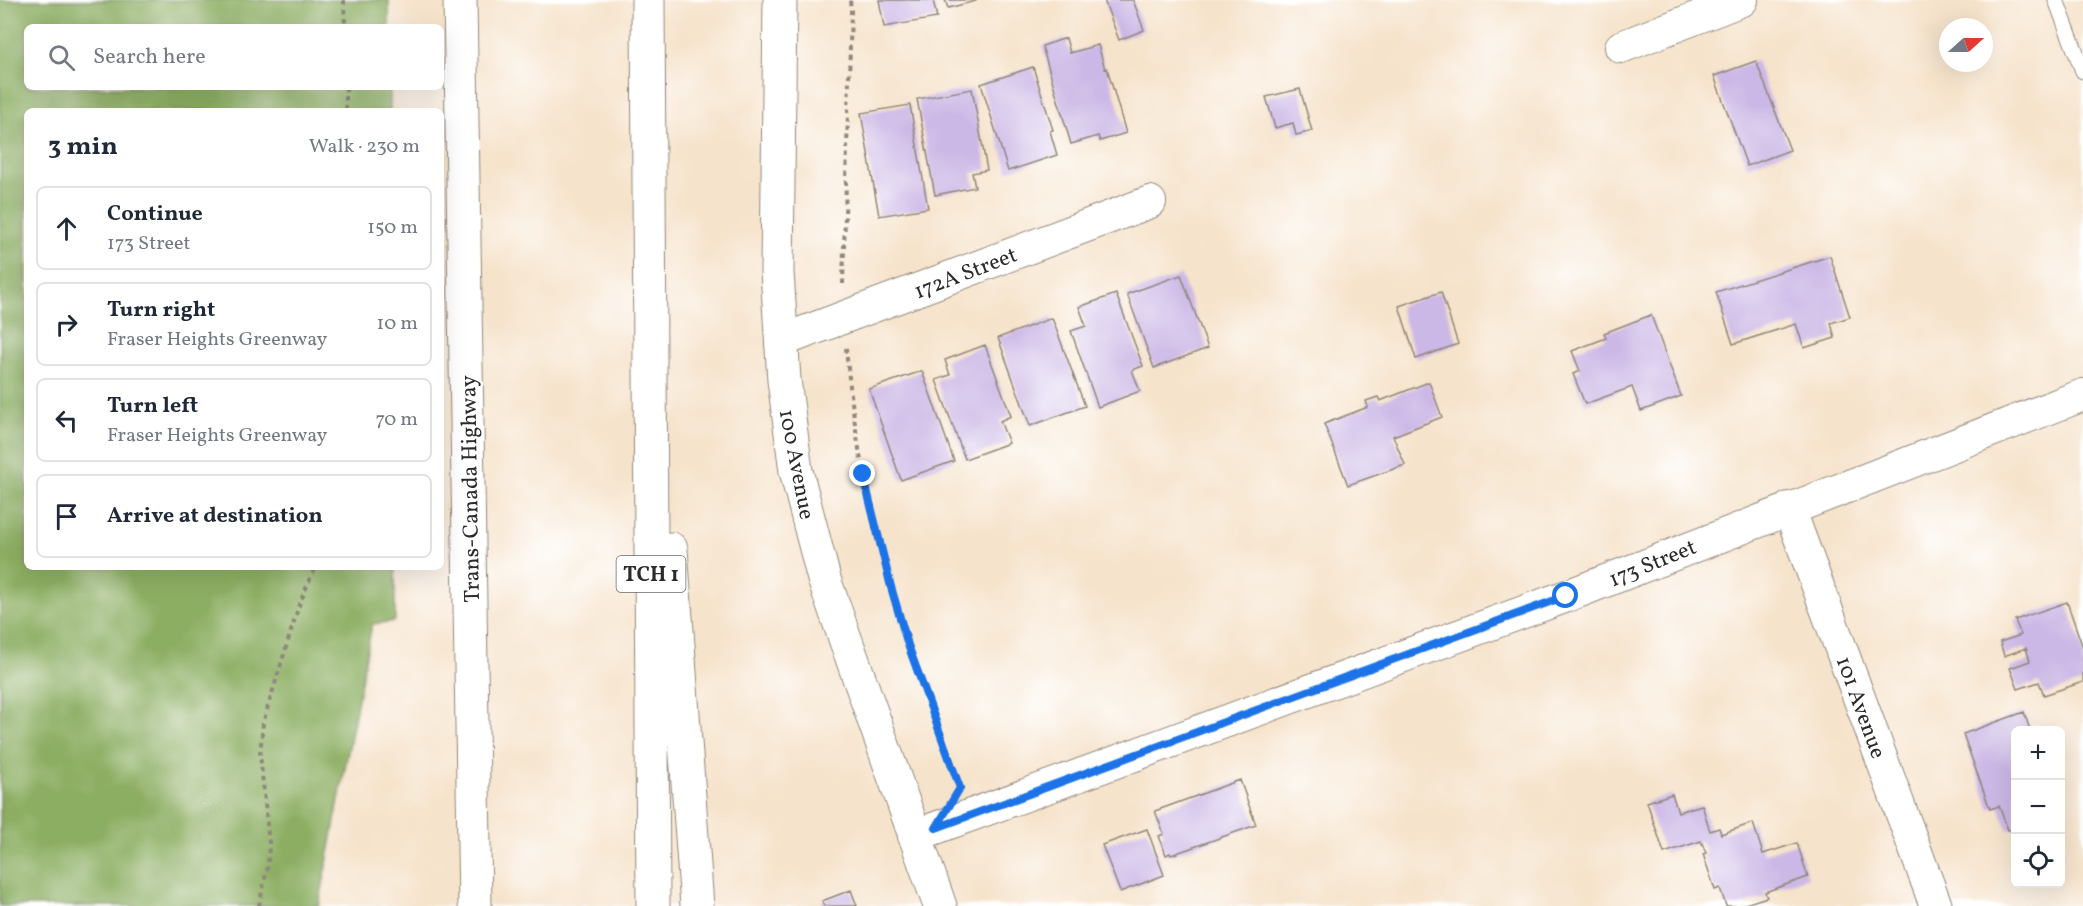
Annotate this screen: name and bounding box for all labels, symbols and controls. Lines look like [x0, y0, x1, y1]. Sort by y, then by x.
north arrow [1939, 18, 1993, 72]
search box [24, 24, 444, 90]
icon: search [45, 41, 78, 74]
text: Search here [93, 42, 206, 73]
text: 3 min [48, 129, 118, 165]
text: Walk · 230 m [309, 133, 420, 161]
text: Continue [107, 199, 203, 230]
icon: ahead [50, 212, 83, 245]
text: 150 m [367, 214, 418, 242]
text: 173 Street [107, 230, 191, 258]
street label: 172A Street [910, 240, 1022, 308]
text: Turn right [107, 295, 215, 326]
icon: right [50, 308, 83, 341]
text: 10 m [377, 310, 418, 338]
text: Fraser Heights Greenway [107, 326, 327, 354]
street label: Trans-Canada Highway [454, 375, 489, 603]
text: Turn left [107, 391, 198, 422]
icon: left [50, 404, 83, 437]
text: 70 m [375, 406, 418, 434]
street label: 100 Avenue [770, 407, 821, 522]
text: Fraser Heights Greenway [107, 422, 327, 450]
route end [849, 460, 875, 486]
icon: arrive [50, 500, 83, 533]
text: Arrive at destination [107, 501, 323, 532]
street label: 173 Street [1605, 533, 1702, 596]
road number: TCH 1 [616, 556, 686, 592]
route start [1552, 582, 1578, 608]
street label: 101 Avenue [1827, 652, 1892, 763]
map controls [2011, 726, 2065, 888]
button: + [2011, 726, 2065, 780]
button: − [2011, 780, 2065, 834]
button: locate [2011, 834, 2065, 888]

